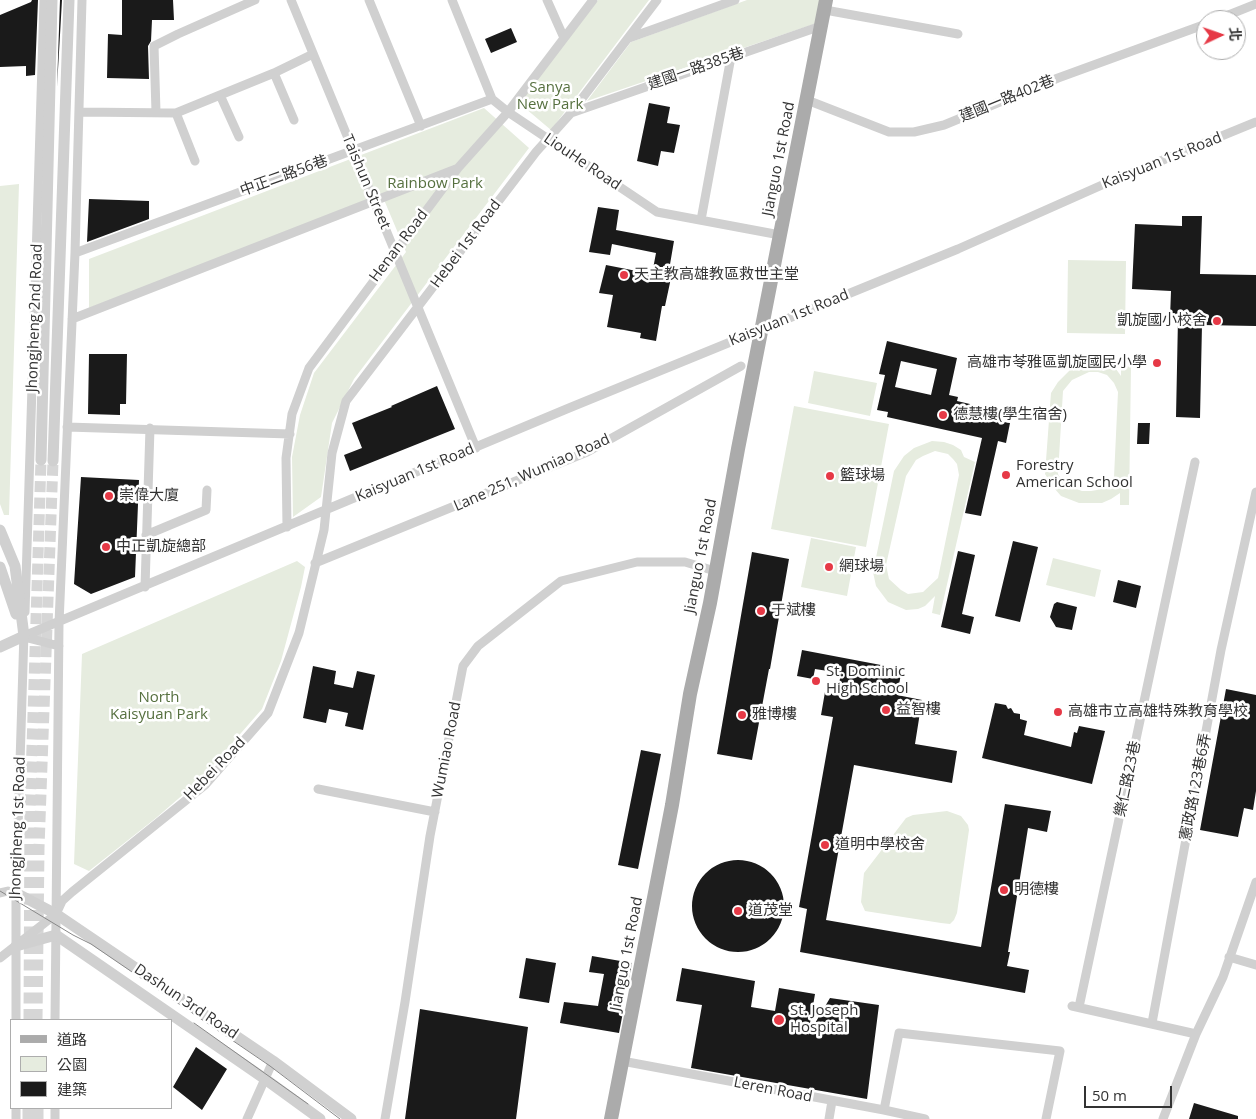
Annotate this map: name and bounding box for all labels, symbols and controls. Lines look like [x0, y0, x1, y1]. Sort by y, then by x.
north arrow [1196, 10, 1246, 60]
text: 北 [1226, 27, 1245, 42]
street label: 建國一路385巷 [645, 44, 747, 94]
street label: 建國一路402巷 [957, 72, 1057, 126]
park label: Sanya New Park [517, 79, 583, 114]
street label: Jianguo 1st Road [759, 100, 799, 218]
street label: Kaisyuan 1st Road [1100, 129, 1224, 193]
street label: LiouHe Road [540, 130, 624, 194]
street label: Taishun Street [338, 132, 394, 232]
street label: 中正二路56巷 [238, 152, 330, 200]
park label: Rainbow Park [387, 175, 483, 193]
street label: Hebei 1st Road [427, 196, 505, 292]
street label: Henan Road [366, 206, 432, 286]
street label: Jhongjheng 2nd Road [23, 243, 47, 393]
place label: 天主教高雄教區救世主堂 [634, 266, 799, 284]
marker: 天主教高雄教區救世主堂 [618, 269, 630, 281]
street label: Kaisyuan 1st Road [727, 286, 851, 350]
place label: 凱旋國小校舍 [1117, 312, 1207, 330]
marker: 凱旋國小校舍 [1211, 315, 1223, 327]
place label: 高雄市苓雅區凱旋國民小學 [967, 354, 1147, 372]
marker: 高雄市苓雅區凱旋國民小學 [1151, 357, 1163, 369]
place label: 德慧樓(學生宿舍) [953, 406, 1067, 424]
marker: 德慧樓(學生宿舍) [937, 409, 949, 421]
street label: Lane 251, Wumiao Road [451, 430, 613, 516]
street label: Kaisyuan 1st Road [353, 440, 477, 506]
place label: Forestry American School [1016, 457, 1133, 492]
place label: 籃球場 [840, 467, 885, 485]
marker: Forestry American School [1000, 469, 1012, 481]
marker: 籃球場 [824, 470, 836, 482]
place label: 崇偉大廈 [119, 487, 179, 505]
marker: 崇偉大廈 [103, 490, 115, 502]
street label: Jianguo 1st Road [681, 497, 721, 615]
place label: 中正凱旋總部 [116, 538, 206, 556]
marker: 中正凱旋總部 [100, 541, 112, 553]
place label: 網球場 [839, 558, 884, 576]
marker: 網球場 [823, 561, 835, 573]
place label: 于斌樓 [771, 602, 816, 620]
marker: 于斌樓 [755, 605, 767, 617]
place label: St. Dominic High School [826, 663, 909, 698]
marker: St. Dominic High School [810, 675, 822, 687]
park label: North Kaisyuan Park [110, 689, 208, 724]
street label: Wumiao Road [429, 700, 465, 800]
place label: 益智樓 [896, 701, 941, 719]
place label: 高雄市立高雄特殊教育學校 [1068, 703, 1248, 721]
marker: 益智樓 [880, 704, 892, 716]
place label: 雅博樓 [752, 706, 797, 724]
marker: 高雄市立高雄特殊教育學校 [1052, 706, 1064, 718]
marker: 雅博樓 [736, 709, 748, 721]
street label: 憲政路123巷6弄 [1177, 732, 1215, 842]
street label: Hebei Road [181, 734, 249, 804]
street label: 樂仁路23巷 [1111, 739, 1145, 819]
street label: Jhongjheng 1st Road [7, 756, 29, 900]
place label: 道明中學校舍 [835, 836, 925, 854]
marker: 道明中學校舍 [819, 839, 831, 851]
place label: 明德樓 [1014, 881, 1059, 899]
marker: 明德樓 [998, 884, 1010, 896]
street label: Jianguo 1st Road [607, 895, 647, 1013]
place label: 道茂堂 [748, 902, 793, 920]
marker: 道茂堂 [732, 905, 744, 917]
street label: Dashun 3rd Road [131, 961, 241, 1043]
place label: St. Joseph Hospital [790, 1002, 858, 1037]
marker: St. Joseph Hospital [772, 1013, 786, 1027]
legend [10, 1019, 172, 1109]
text: 道路 [57, 1029, 87, 1049]
text: 公園 [57, 1054, 87, 1074]
street label: Leren Road [732, 1074, 814, 1106]
scale bar [1086, 1076, 1174, 1108]
text: 建築 [57, 1079, 87, 1099]
text: 50 m [1092, 1085, 1127, 1105]

